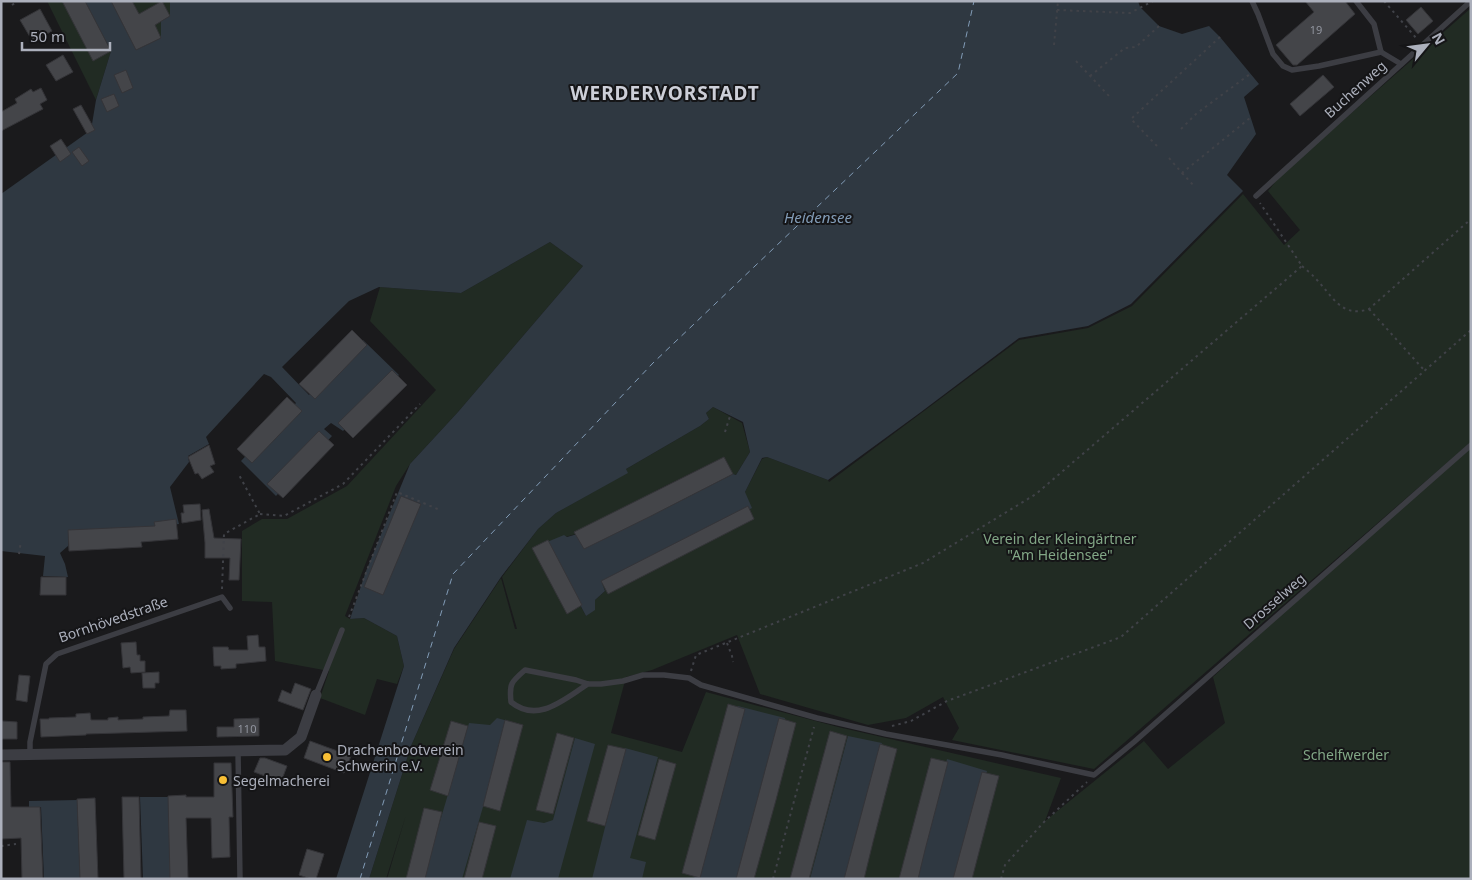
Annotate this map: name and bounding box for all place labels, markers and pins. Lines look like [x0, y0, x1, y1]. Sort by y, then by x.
place label: Drachenbootverein Schwerin e.V. [337, 740, 464, 775]
marker: Drachenbootverein Schwerin e.V. [321, 751, 333, 763]
place label: Segelmacherei [233, 771, 330, 790]
marker: Segelmacherei [217, 774, 229, 786]

